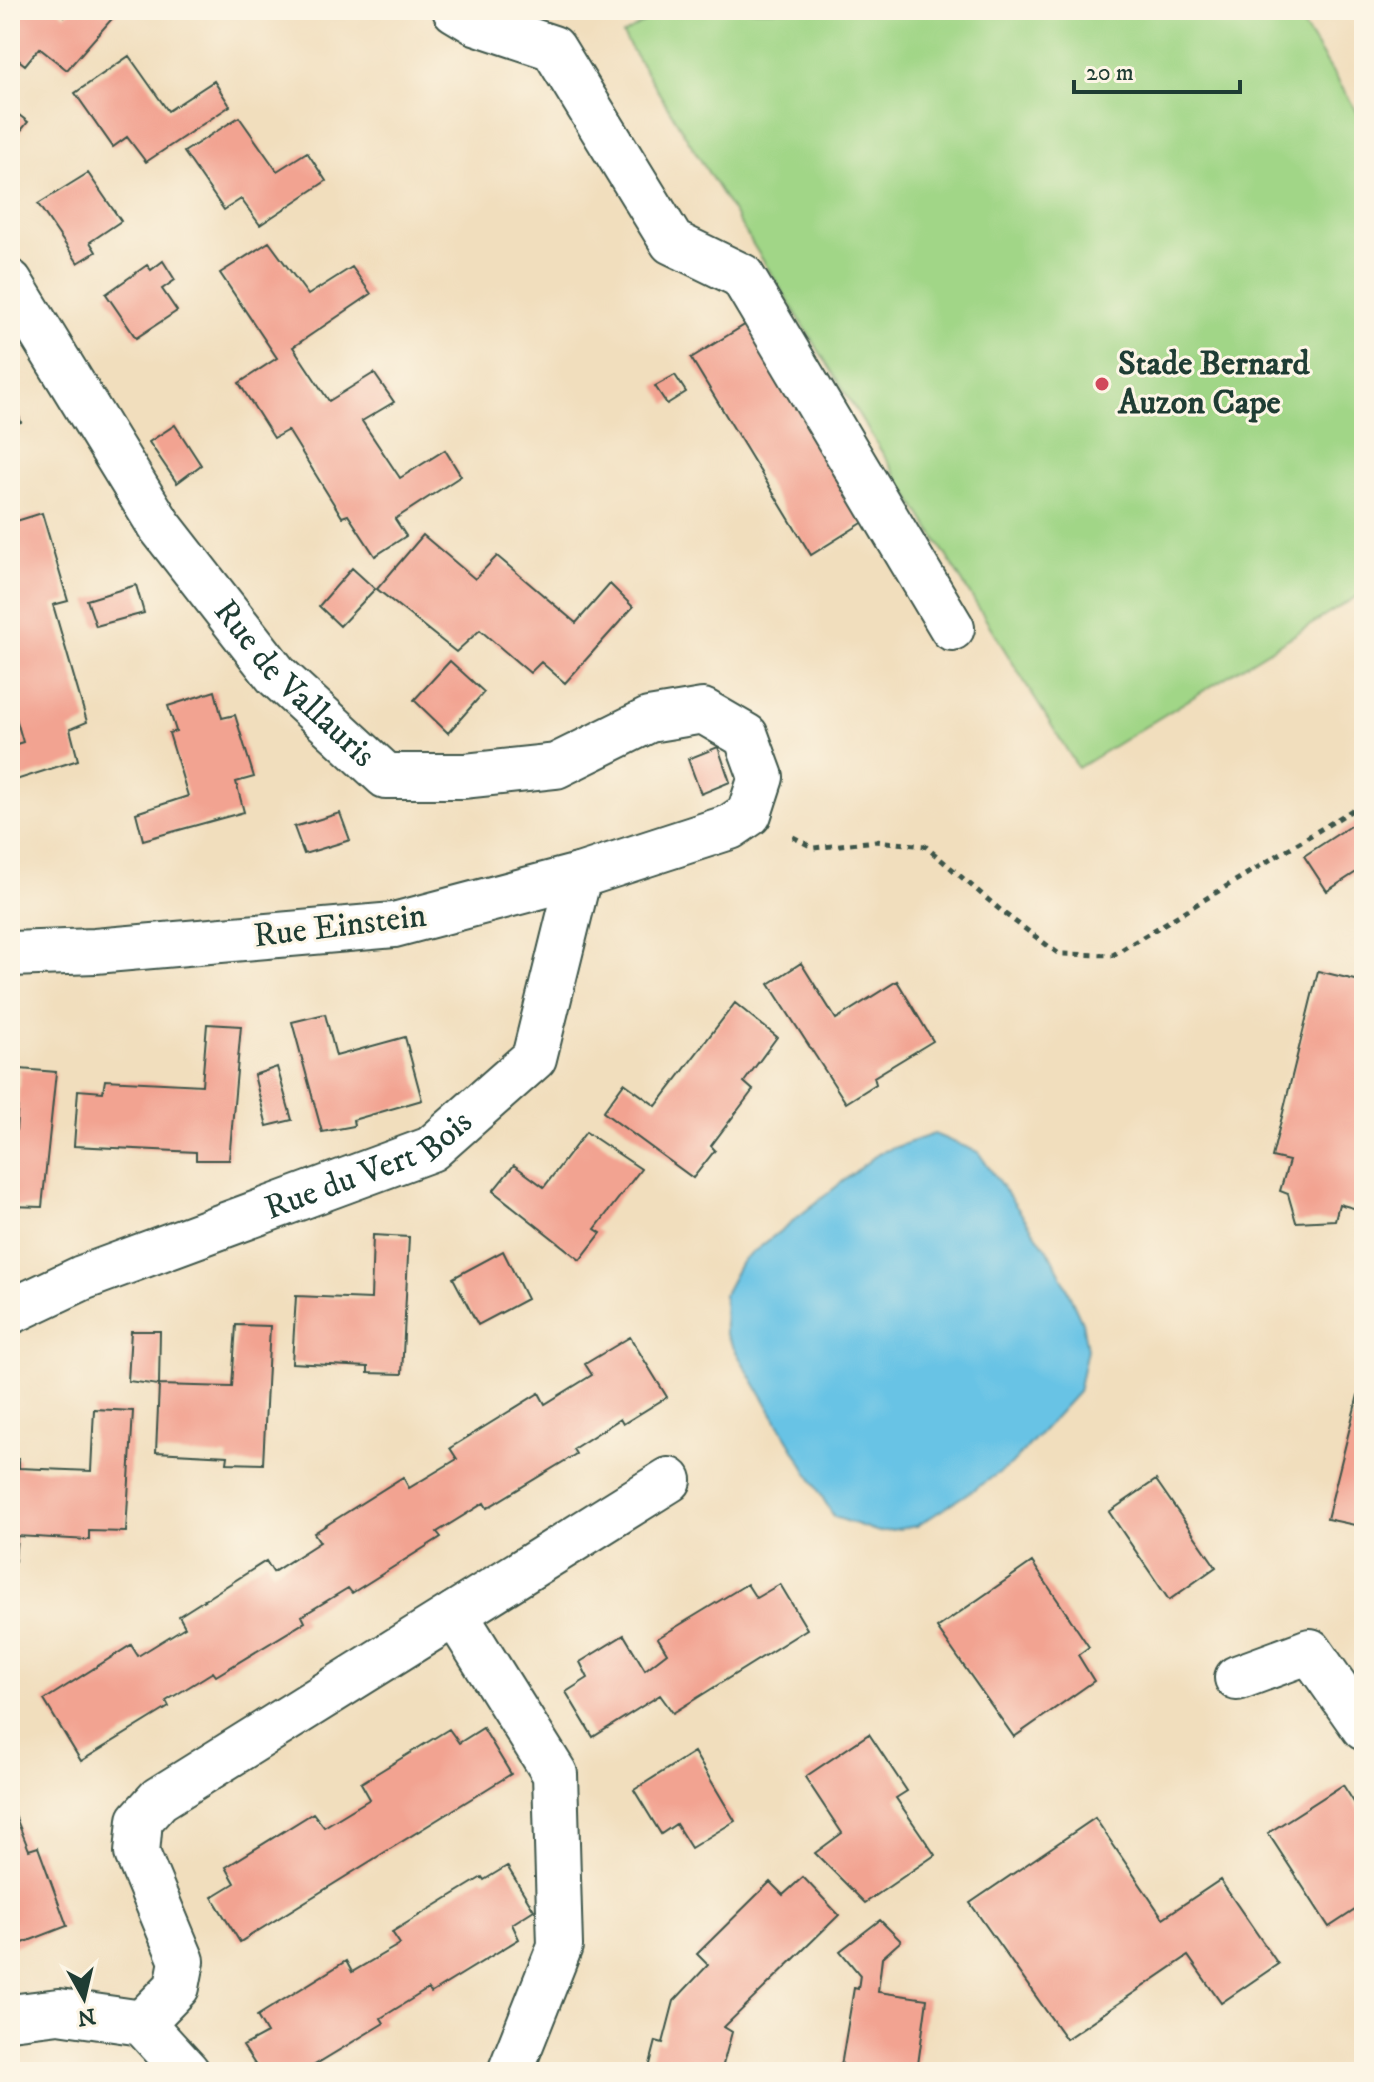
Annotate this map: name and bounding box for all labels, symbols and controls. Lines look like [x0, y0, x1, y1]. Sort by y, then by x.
scale bar [1074, 44, 1240, 94]
text: 20 m [1086, 58, 1134, 88]
place label: Stade Bernard Auzon Cape [1117, 343, 1310, 424]
marker: Stade Bernard Auzon Cape [1093, 375, 1111, 393]
street label: Rue de Vallauris [204, 591, 384, 776]
street label: Rue Einstein [251, 895, 429, 957]
street label: Rue du Vert Bois [259, 1101, 481, 1230]
north arrow [44, 1958, 124, 2038]
text: N [76, 2002, 97, 2031]

